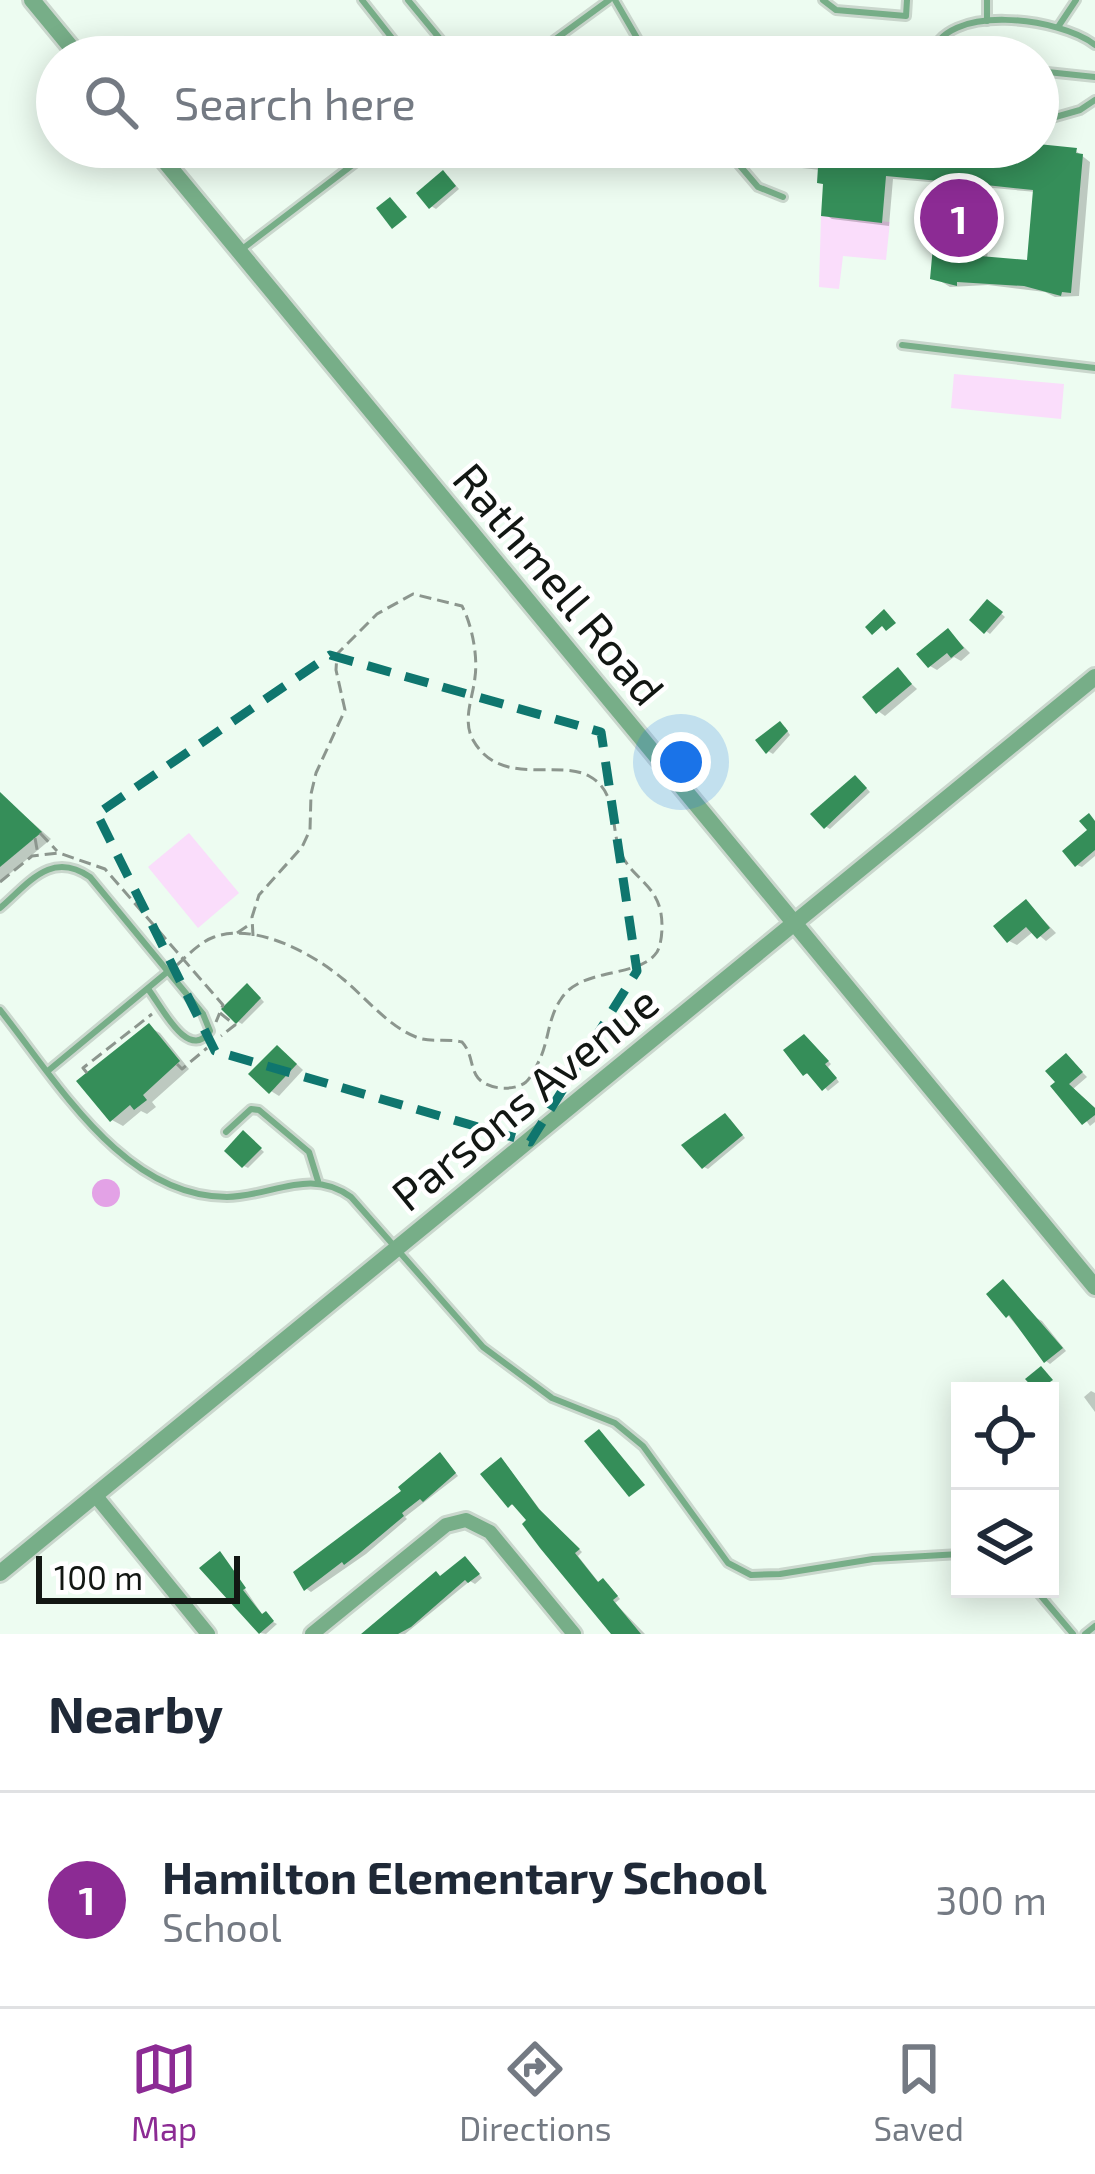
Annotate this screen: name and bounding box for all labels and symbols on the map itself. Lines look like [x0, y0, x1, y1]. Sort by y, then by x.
pin: 1 [920, 173, 998, 263]
street label: Rathmell Road [443, 451, 677, 715]
your location [651, 732, 711, 792]
street label: Parsons Avenue [380, 973, 668, 1221]
scale bar [36, 1550, 240, 1603]

